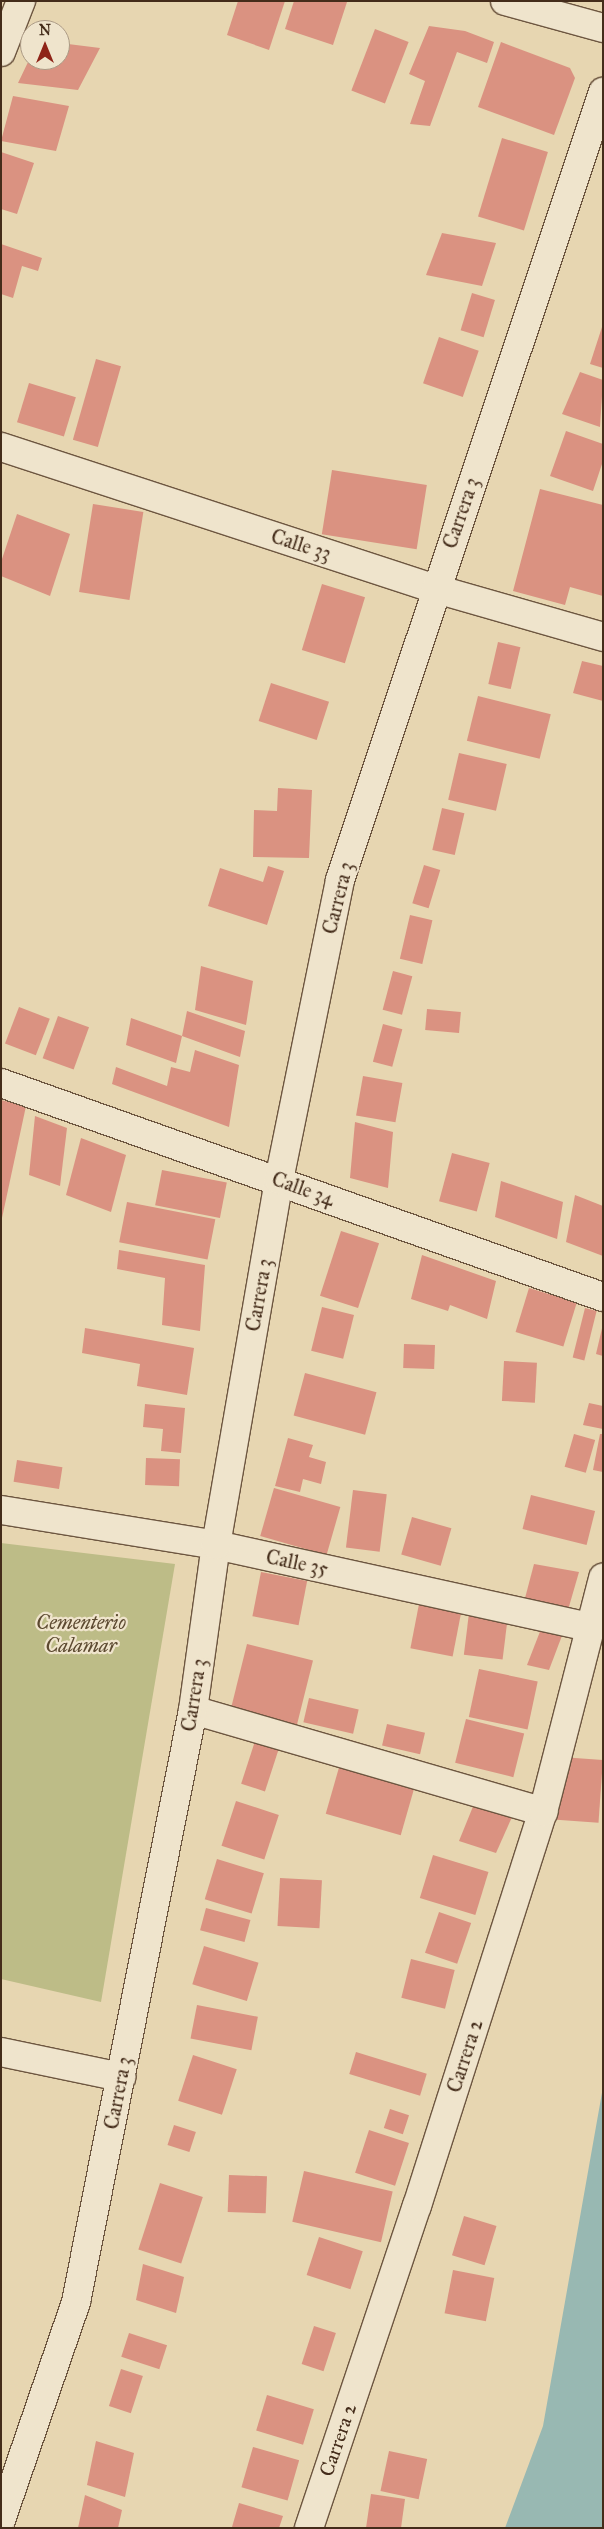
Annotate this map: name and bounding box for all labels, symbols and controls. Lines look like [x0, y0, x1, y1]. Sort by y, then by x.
north arrow [20, 20, 70, 70]
text: N [39, 22, 51, 39]
street label: Carrera 3 [438, 474, 484, 552]
street label: Calle 33 [268, 524, 334, 566]
street label: Carrera 3 [317, 859, 359, 937]
street label: Calle 34 [269, 1167, 337, 1211]
street label: Carrera 3 [241, 1257, 277, 1333]
street label: Calle 35 [264, 1545, 330, 1581]
park label: Cementerio Calamar [36, 1611, 126, 1658]
street label: Carrera 3 [176, 1657, 212, 1733]
street label: Carrera 2 [442, 2016, 488, 2096]
street label: Carrera 3 [99, 2055, 137, 2131]
street label: Carrera 2 [314, 2400, 362, 2480]

